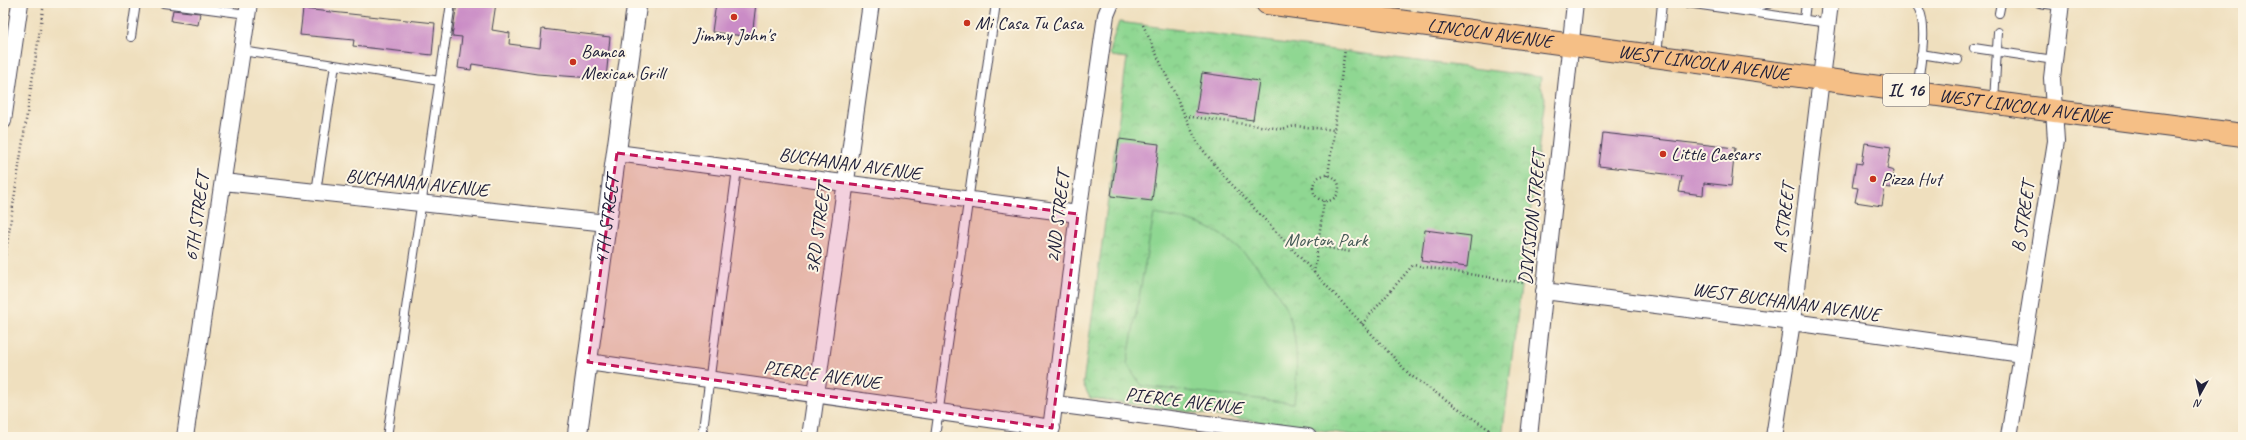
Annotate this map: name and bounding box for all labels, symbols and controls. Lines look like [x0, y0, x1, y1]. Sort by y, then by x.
place label: Mi Casa Tu Casa [975, 11, 1085, 35]
marker: Jimmy John's [729, 12, 739, 22]
street label: LINCOLN AVENUE [1426, 13, 1556, 54]
marker: Mi Casa Tu Casa [962, 18, 972, 28]
place label: Jimmy John's [692, 23, 777, 47]
place label: Bamca Mexican Grill [581, 39, 668, 85]
street label: WEST LINCOLN AVENUE [1617, 39, 1794, 87]
marker: Bamca Mexican Grill [568, 57, 578, 67]
road number: IL 16 [1883, 74, 1929, 106]
street label: WEST LINCOLN AVENUE [1938, 83, 2115, 130]
street label: BUCHANAN AVENUE [777, 142, 925, 186]
place label: Little Caesars [1671, 142, 1761, 166]
street label: DIVISION STREET [1513, 145, 1551, 286]
marker: Little Caesars [1658, 149, 1668, 159]
street label: BUCHANAN AVENUE [345, 164, 492, 203]
street label: 2ND STREET [1041, 165, 1076, 264]
street label: 6TH STREET [179, 166, 216, 263]
place label: Pizza Hut [1881, 167, 1944, 191]
street label: 4TH STREET [589, 169, 626, 266]
marker: Pizza Hut [1868, 174, 1878, 184]
street label: B STREET [2006, 175, 2041, 254]
street label: 3RD STREET [800, 177, 837, 275]
street label: A STREET [1768, 178, 1801, 254]
park label: Morton Park [1285, 228, 1369, 252]
street label: WEST BUCHANAN AVENUE [1691, 277, 1884, 327]
street label: PIERCE AVENUE [762, 355, 885, 395]
north arrow [2180, 374, 2220, 414]
street label: PIERCE AVENUE [1124, 382, 1247, 420]
text: N [2192, 396, 2203, 411]

